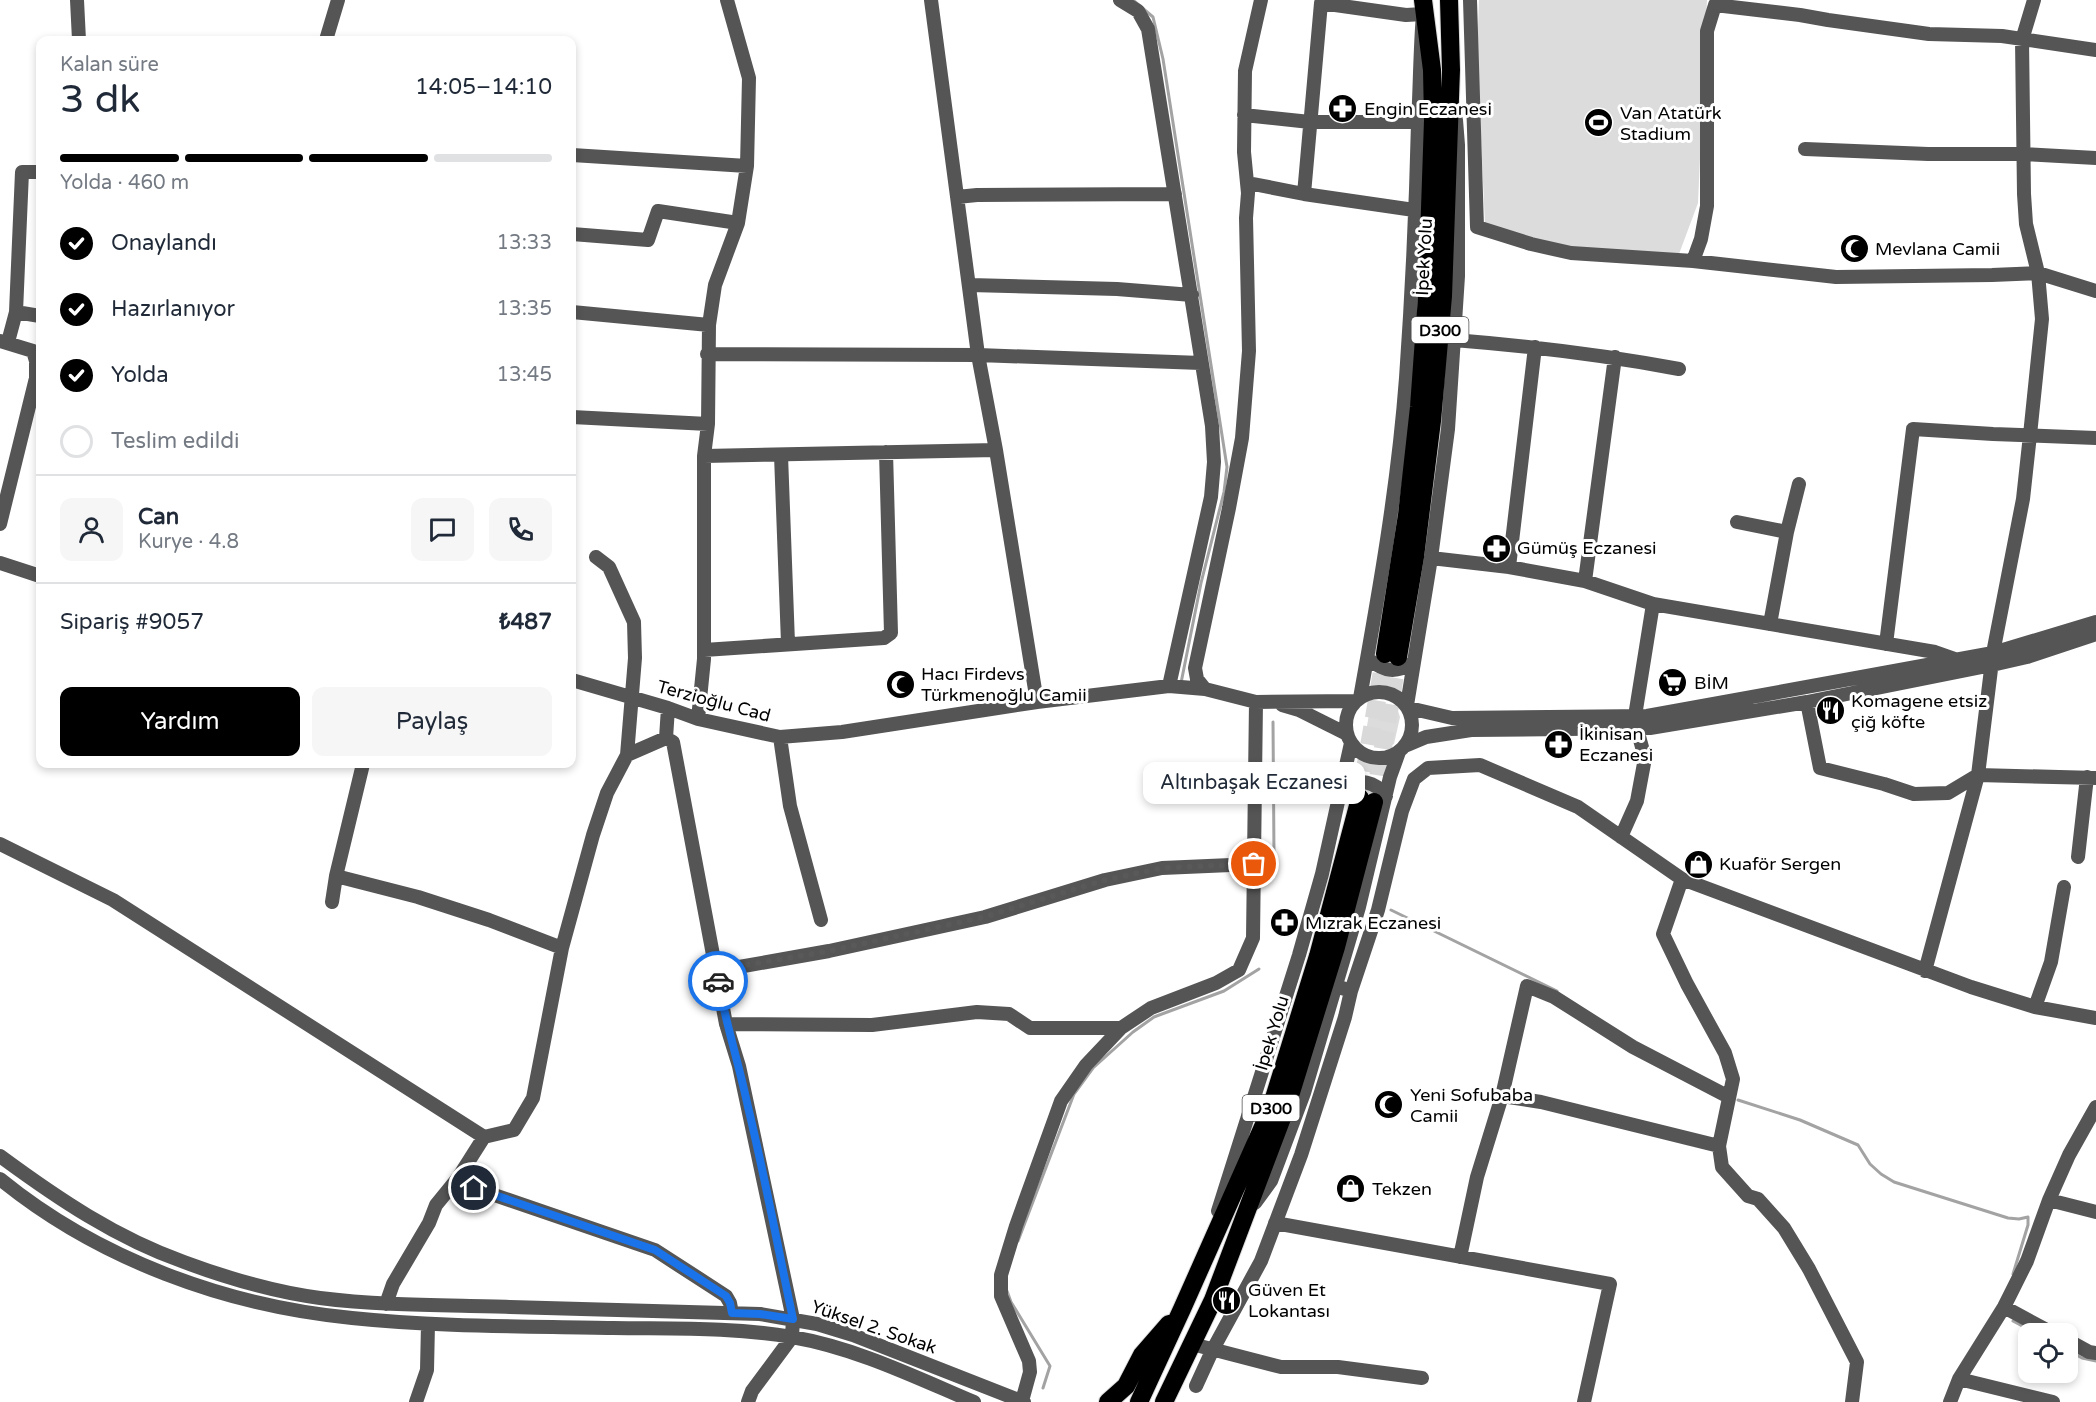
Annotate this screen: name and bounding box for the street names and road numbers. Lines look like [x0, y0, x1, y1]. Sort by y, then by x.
street label: İpek Yolu [1411, 218, 1437, 296]
road number: D300 [1412, 317, 1468, 343]
street label: Terzioğlu Cad [655, 675, 773, 727]
street label: İpek Yolu [1250, 993, 1294, 1073]
road number: D300 [1242, 1095, 1300, 1121]
street label: Yüksel 2. Sokak [808, 1295, 940, 1359]

